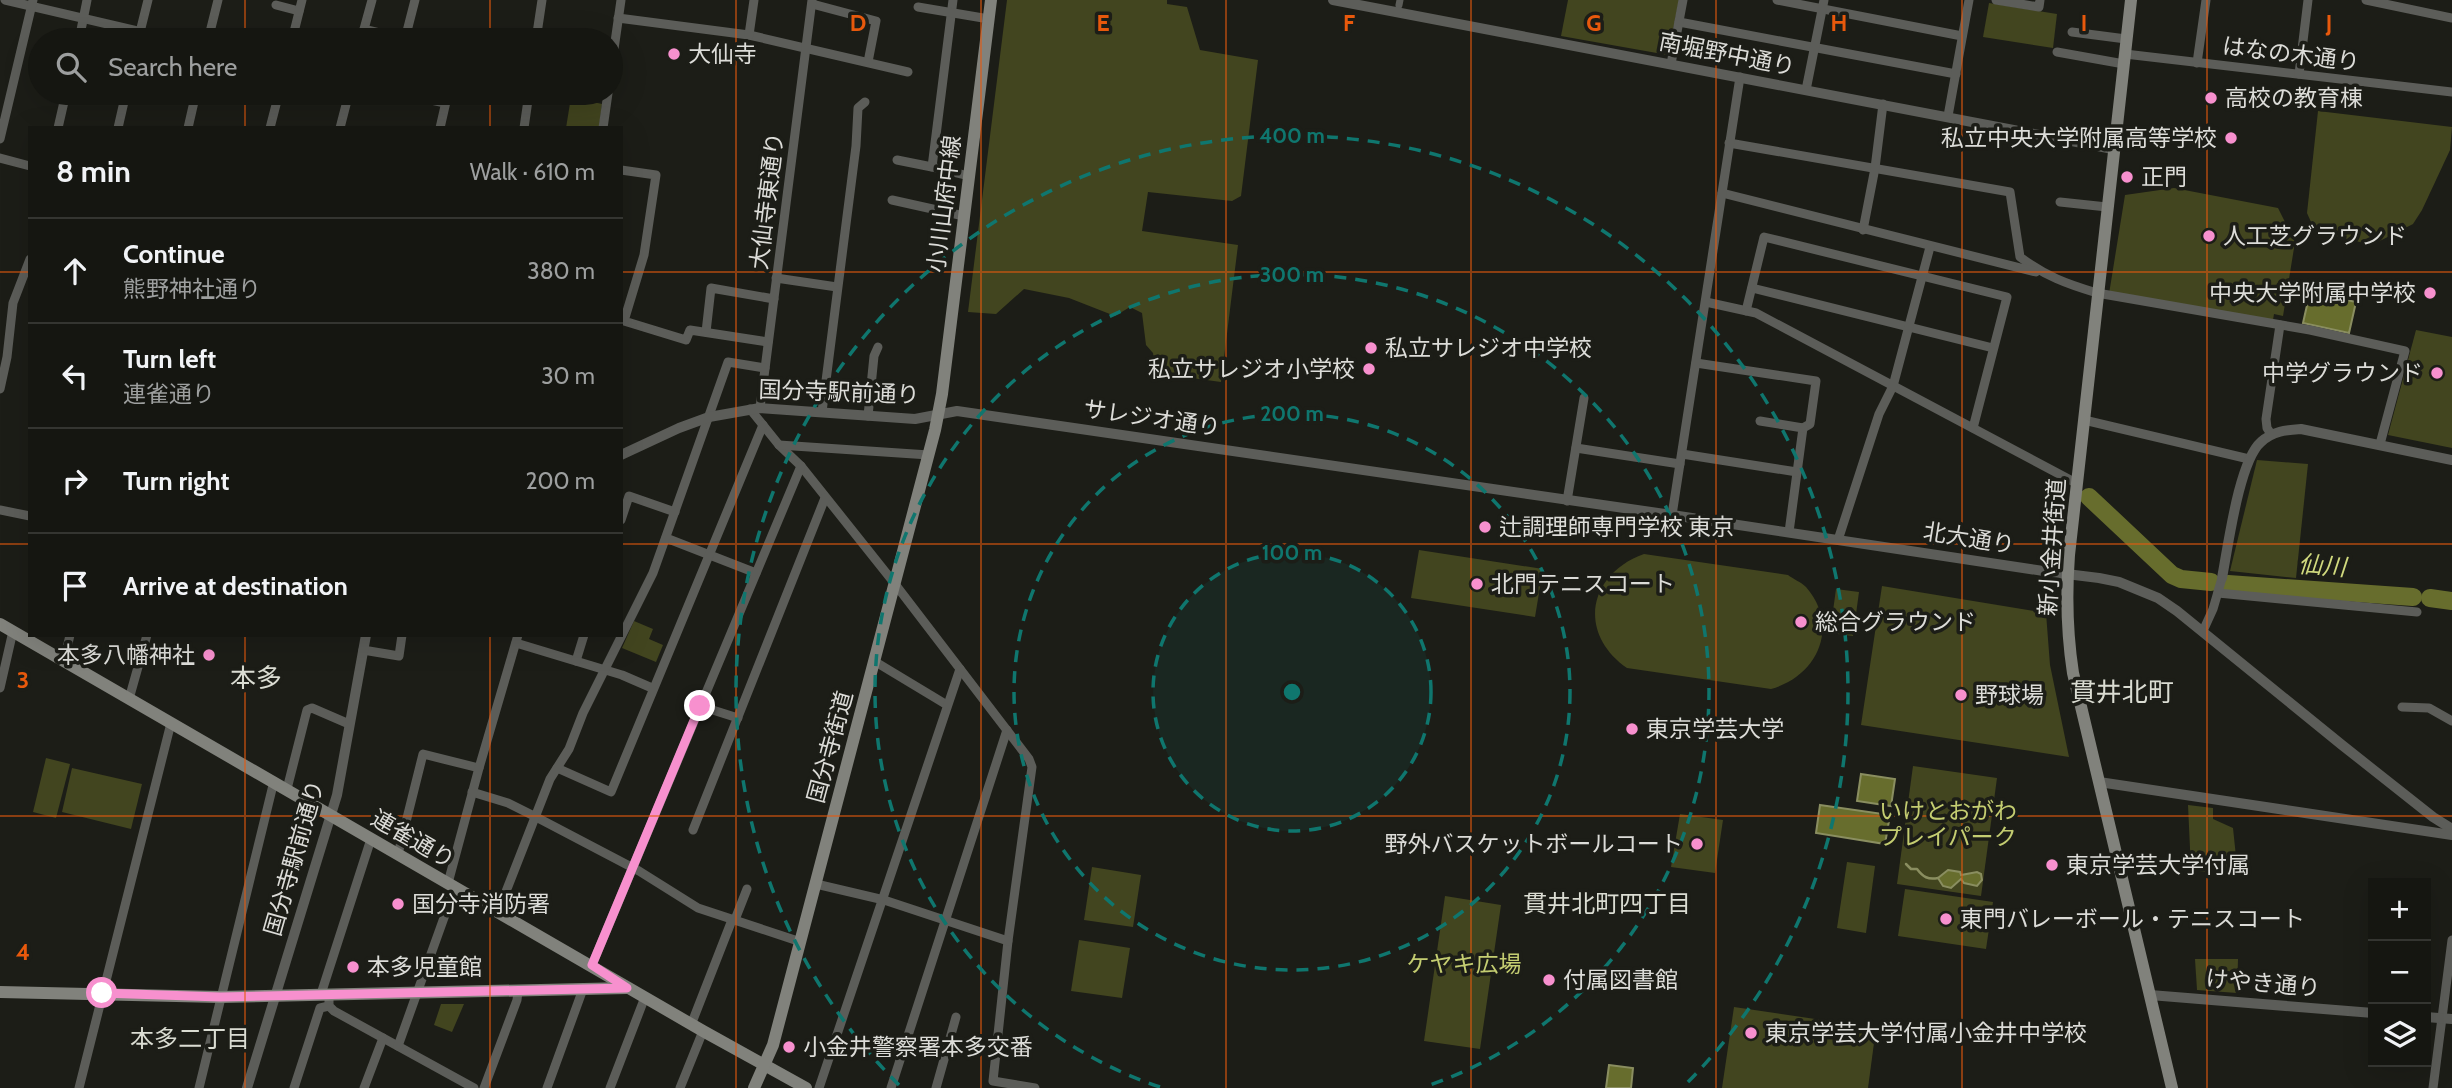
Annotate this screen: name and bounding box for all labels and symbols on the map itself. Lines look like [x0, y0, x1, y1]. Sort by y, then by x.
text: D [850, 9, 866, 37]
text: E [1096, 9, 1110, 37]
text: F [1343, 9, 1355, 37]
text: G [1586, 9, 1602, 37]
text: H [1831, 9, 1847, 37]
text: I [2081, 9, 2087, 37]
text: J [2325, 9, 2332, 37]
street label: 南堀野中通り [1657, 27, 1797, 81]
street label: はなの木通り [2221, 32, 2361, 76]
place label: 大仙寺 [688, 40, 757, 68]
marker: 大仙寺 [666, 46, 682, 62]
place label: 高校の教育棟 [2225, 84, 2363, 112]
marker: 高校の教育棟 [2203, 90, 2219, 106]
text: 400 m [1259, 123, 1325, 148]
place label: 私立中央大学附属高等学校 [1941, 124, 2217, 152]
marker: 私立中央大学附属高等学校 [2223, 130, 2239, 146]
street label: 大仙寺東通り [745, 131, 789, 271]
street label: 小川山府中線 [922, 134, 966, 274]
place label: 正門 [2141, 163, 2187, 191]
marker: 正門 [2119, 169, 2135, 185]
place label: 人工芝グラウンド [2223, 222, 2407, 250]
marker: 人工芝グラウンド [2201, 228, 2217, 244]
text: 300 m [1260, 262, 1324, 287]
place label: 中央大学附属中学校 [2209, 279, 2416, 307]
marker: 中央大学附属中学校 [2422, 285, 2438, 301]
place label: 私立サレジオ中学校 [1385, 334, 1592, 362]
marker: 私立サレジオ中学校 [1363, 340, 1379, 356]
place label: 私立サレジオ小学校 [1148, 355, 1355, 383]
place label: 中学グラウンド [2262, 359, 2423, 387]
marker: 私立サレジオ小学校 [1361, 361, 1377, 377]
marker: 中学グラウンド [2429, 365, 2445, 381]
street label: 国分寺駅前通り [758, 375, 920, 409]
street label: サレジオ通り [1082, 395, 1222, 441]
text: 200 m [1260, 401, 1324, 426]
street label: 新小金井街道 [2033, 477, 2071, 617]
place label: 辻調理師専門学校 東京 [1499, 513, 1734, 541]
street label: 北大通り [1921, 517, 2017, 559]
marker: 辻調理師専門学校 東京 [1477, 519, 1493, 535]
text: 100 m [1262, 540, 1322, 565]
water label: 仙川 [2297, 549, 2350, 582]
place label: 北門テニスコート [1491, 570, 1675, 598]
marker: 北門テニスコート [1469, 576, 1485, 592]
place label: 総合グラウンド [1815, 608, 1976, 636]
marker: 総合グラウンド [1793, 614, 1809, 630]
place label: 本多八幡神社 [57, 641, 195, 669]
marker: 本多八幡神社 [201, 647, 217, 663]
district label: 本多 [230, 662, 282, 694]
text: 3 [17, 666, 29, 694]
district label: 貫井北町 [2070, 676, 2174, 708]
centre of rings [1280, 680, 1304, 704]
place label: 野球場 [1975, 681, 2044, 709]
marker: 野球場 [1953, 687, 1969, 703]
street label: 国分寺街道 [802, 688, 858, 806]
route end [684, 690, 715, 721]
place label: 東京学芸大学 [1646, 715, 1784, 743]
marker: 東京学芸大学 [1624, 721, 1640, 737]
street label: 国分寺駅前通り [258, 777, 330, 939]
park label: いけとおがわ プレイパーク [1879, 797, 2017, 851]
street label: 連雀通り [366, 804, 460, 874]
place label: 野外バスケットボールコート [1384, 830, 1683, 858]
marker: 野外バスケットボールコート [1689, 836, 1705, 852]
place label: 東京学芸大学付属 [2066, 851, 2250, 879]
marker: 東京学芸大学付属 [2044, 857, 2060, 873]
district label: 貫井北町四丁目 [1523, 889, 1691, 918]
place label: 国分寺消防署 [412, 890, 550, 918]
marker: 国分寺消防署 [390, 896, 406, 912]
place label: 東門バレーボール・テニスコート [1960, 905, 2305, 933]
marker: 東門バレーボール・テニスコート [1938, 911, 1954, 927]
text: 4 [16, 938, 30, 966]
park label: ケヤキ広場 [1407, 950, 1522, 978]
place label: 本多児童館 [367, 953, 482, 981]
marker: 本多児童館 [345, 959, 361, 975]
street label: けやき通り [2204, 964, 2322, 1002]
place label: 付属図書館 [1563, 966, 1678, 994]
marker: 付属図書館 [1541, 972, 1557, 988]
route start [86, 977, 117, 1008]
place label: 東京学芸大学付属小金井中学校 [1765, 1019, 2087, 1047]
district label: 本多二丁目 [130, 1024, 250, 1053]
marker: 東京学芸大学付属小金井中学校 [1743, 1025, 1759, 1041]
place label: 小金井警察署本多交番 [803, 1033, 1033, 1061]
marker: 小金井警察署本多交番 [781, 1039, 797, 1055]

